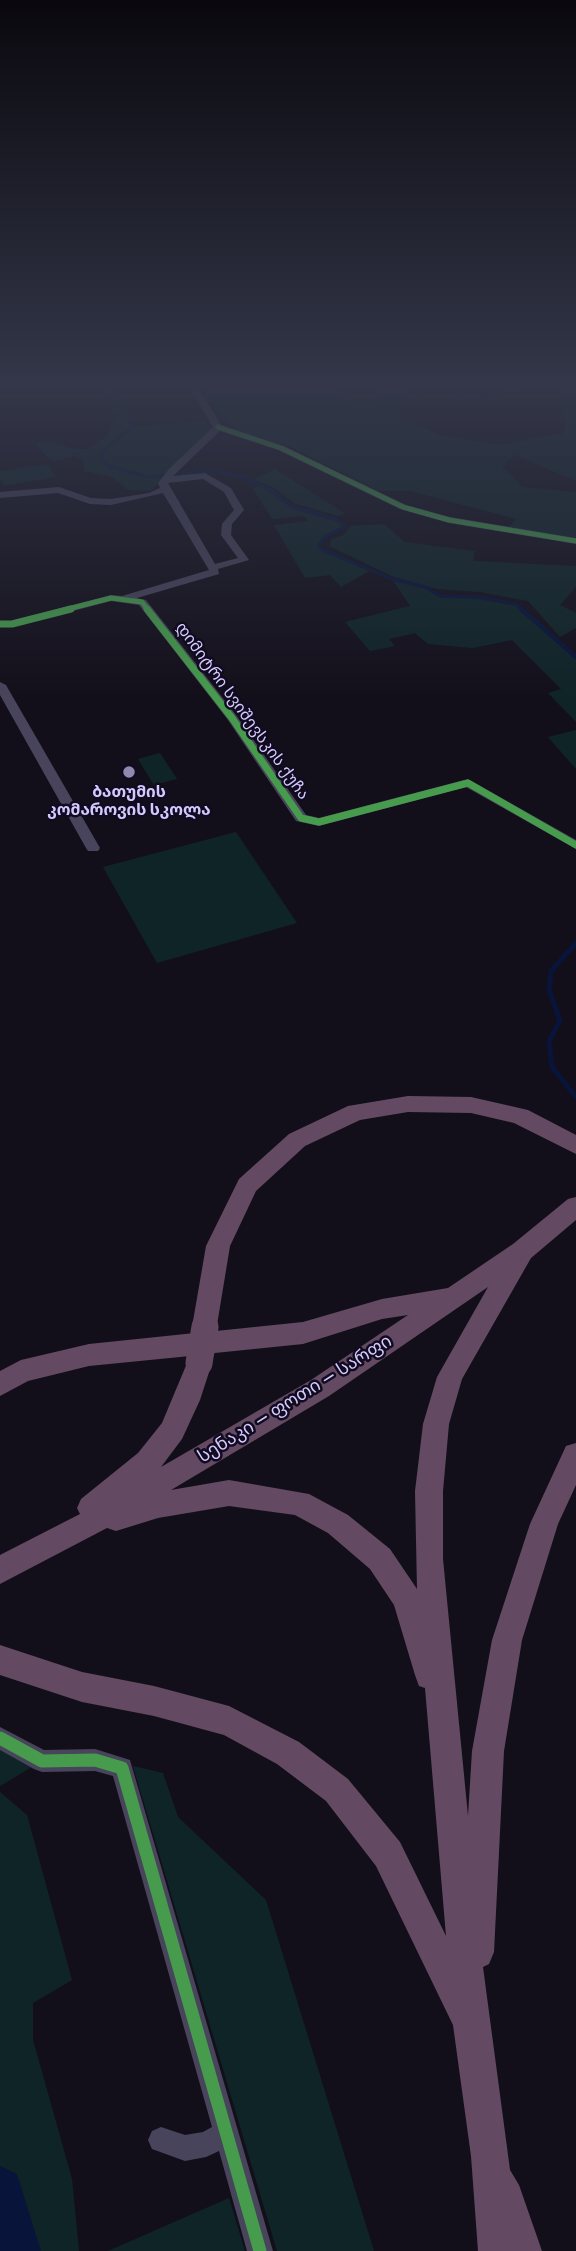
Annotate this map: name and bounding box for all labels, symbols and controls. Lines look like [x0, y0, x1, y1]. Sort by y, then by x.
street label: დიმიტრი სვიშევსკის ქუჩა [171, 619, 313, 803]
marker: ბათუმის კომაროვის სკოლა [121, 764, 137, 780]
place label: ბათუმის კომაროვის სკოლა [47, 782, 211, 820]
street label: სენაკი — ფოთი — სარფი [194, 1330, 396, 1468]

